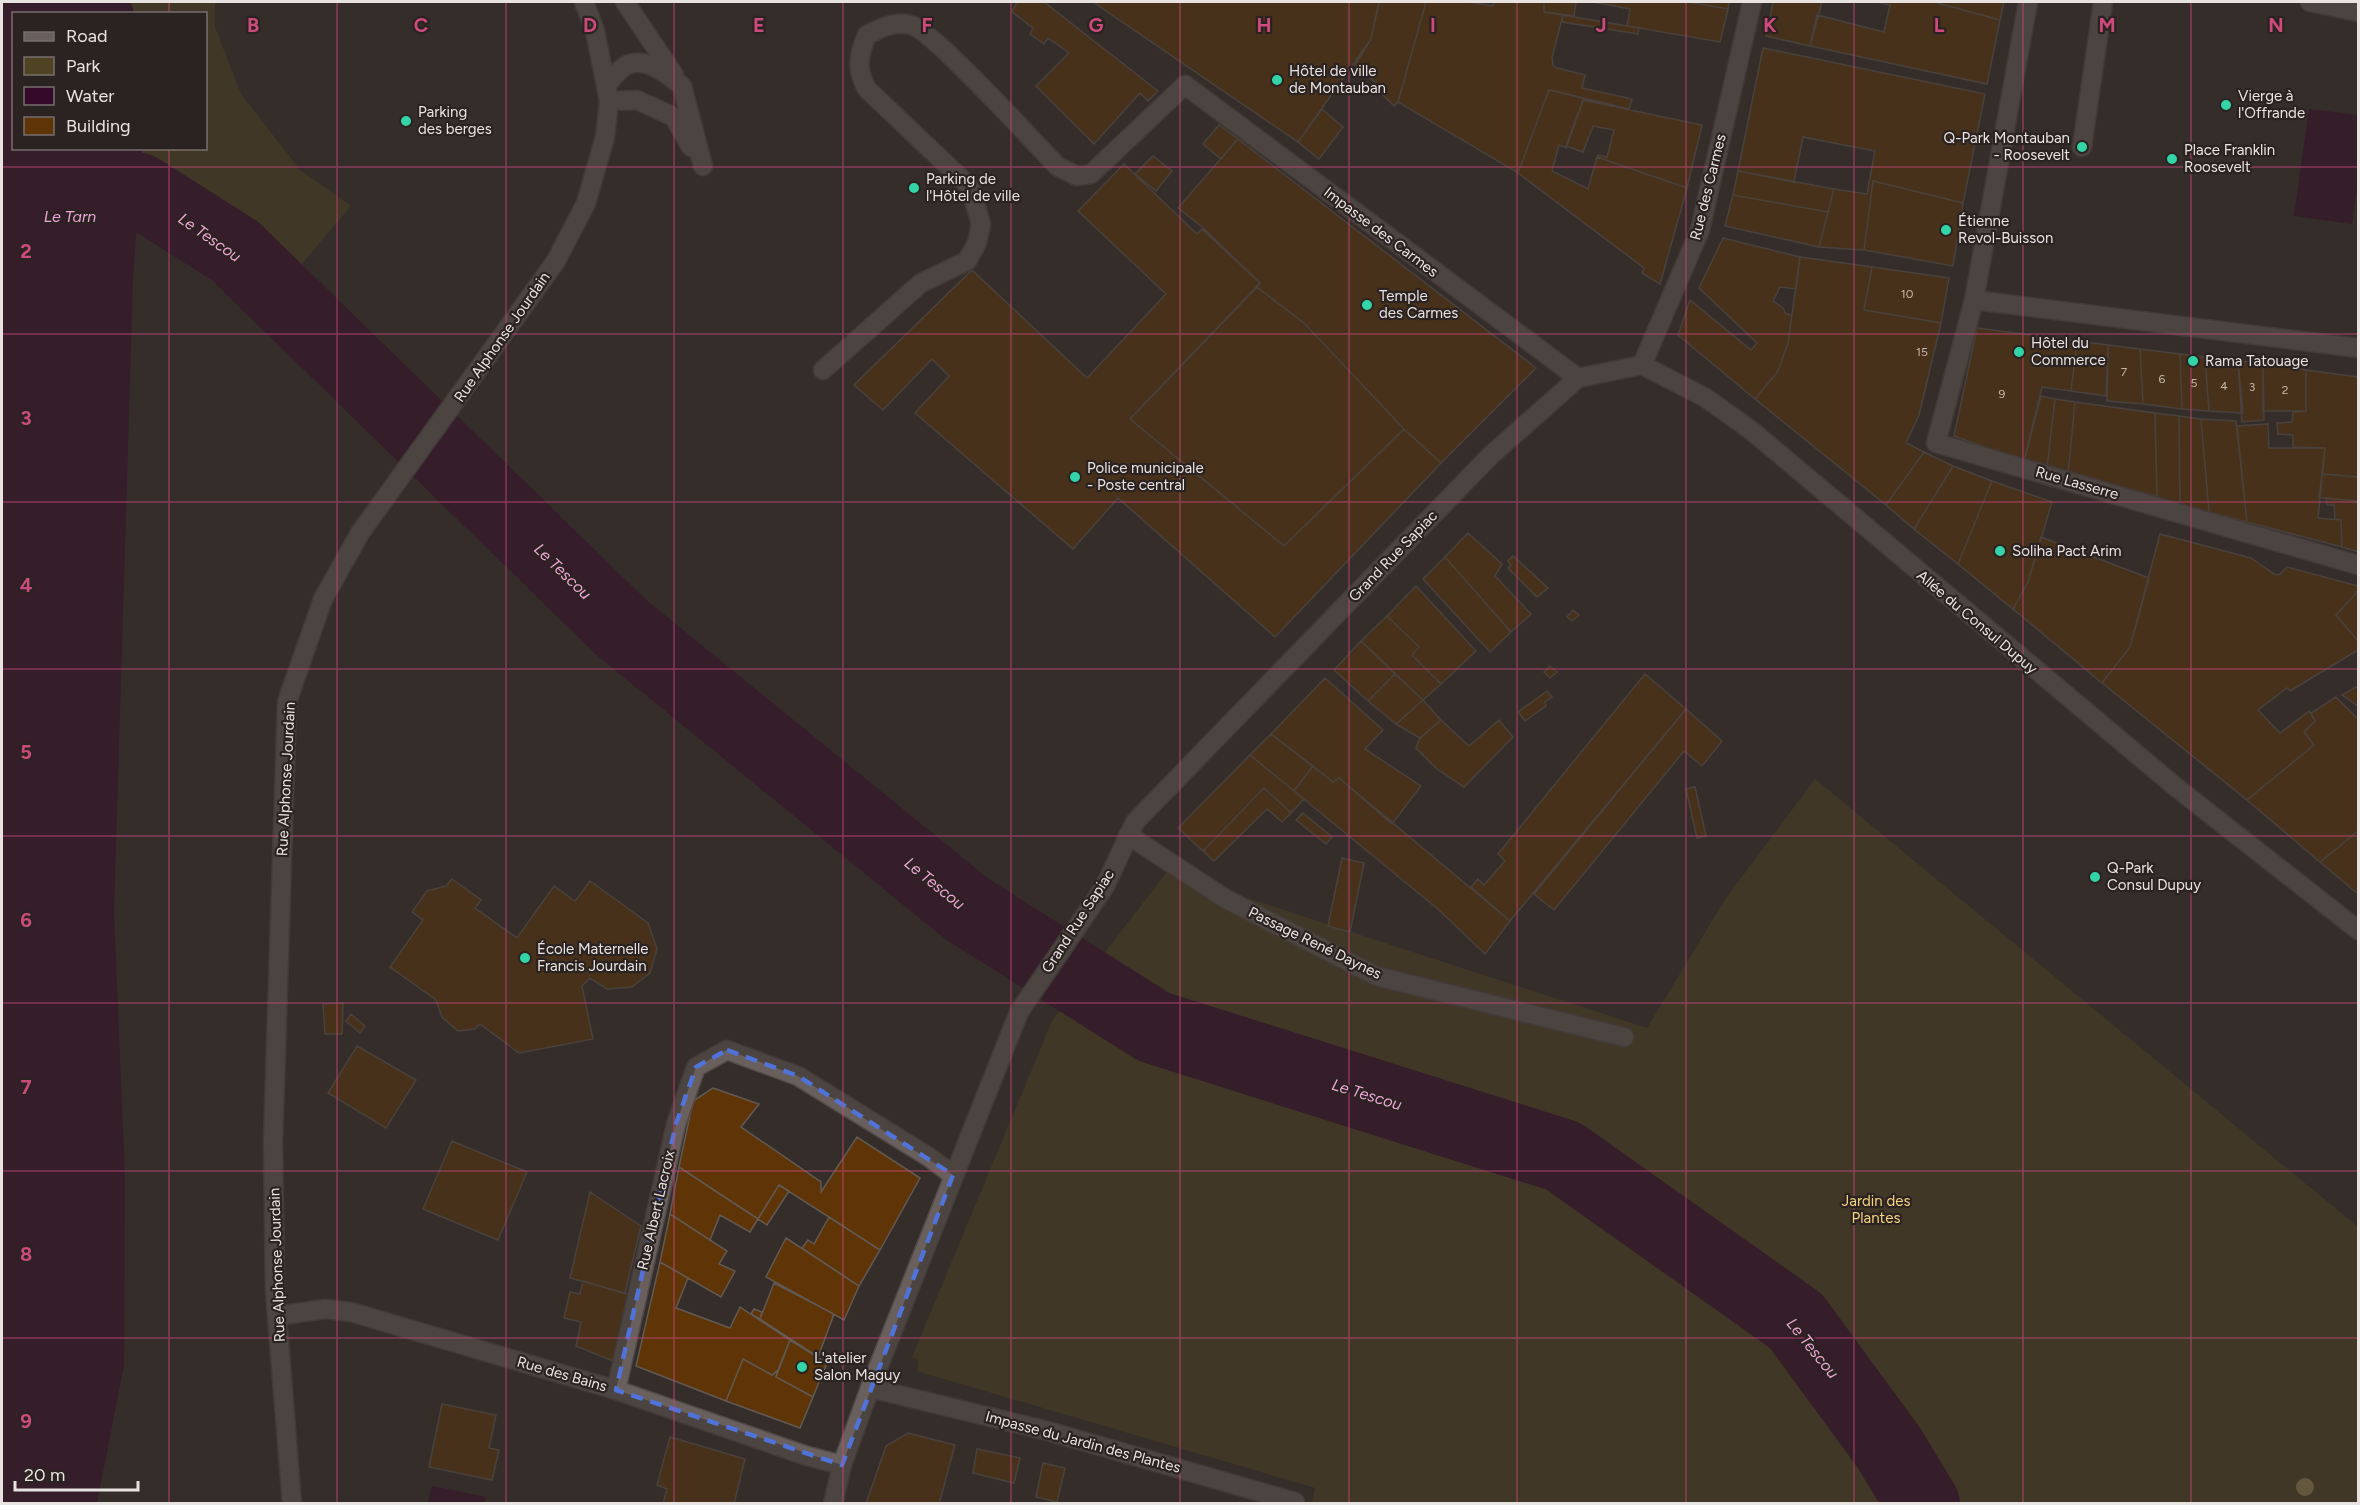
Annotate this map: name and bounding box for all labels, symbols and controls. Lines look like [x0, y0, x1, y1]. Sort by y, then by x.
legend [12, 12, 207, 150]
text: B [247, 13, 259, 37]
text: C [414, 13, 428, 37]
text: D [583, 13, 597, 37]
text: E [753, 13, 765, 37]
text: F [921, 13, 933, 37]
text: G [1089, 13, 1104, 37]
text: H [1257, 13, 1272, 37]
text: I [1430, 13, 1436, 37]
text: J [1595, 13, 1607, 37]
text: K [1763, 13, 1777, 37]
text: L [1934, 13, 1945, 37]
text: M [2098, 13, 2116, 37]
text: N [2268, 13, 2284, 37]
text: Road [66, 25, 107, 47]
text: Park [66, 55, 101, 77]
place label: Hôtel de ville de Montauban [1289, 62, 1386, 97]
marker: Hôtel de ville de Montauban [1270, 73, 1284, 87]
text: Water [66, 85, 114, 107]
place label: Vierge à l'Offrande [2238, 87, 2305, 122]
marker: Vierge à l'Offrande [2219, 98, 2233, 112]
place label: Parking des berges [418, 103, 492, 138]
marker: Parking des berges [399, 114, 413, 128]
text: Building [66, 115, 131, 137]
place label: Q-Park Montauban - Roosevelt [1944, 129, 2070, 164]
street label: Rue des Carmes [1686, 132, 1730, 242]
marker: Q-Park Montauban - Roosevelt [2075, 140, 2089, 154]
place label: Place Franklin Roosevelt [2184, 141, 2275, 176]
marker: Place Franklin Roosevelt [2165, 152, 2179, 166]
place label: Parking de l'Hôtel de ville [926, 170, 1020, 205]
marker: Parking de l'Hôtel de ville [907, 181, 921, 195]
street label: Impasse des Carmes [1320, 183, 1442, 281]
water label: Le Tarn [44, 207, 96, 226]
water label: Le Tescou [175, 209, 245, 266]
place label: Étienne Revol-Buisson [1958, 212, 2053, 247]
marker: Étienne Revol-Buisson [1939, 223, 1953, 237]
text: 2 [20, 239, 32, 263]
street label: Rue Alphonse Jourdain [450, 269, 554, 405]
place label: Temple des Carmes [1379, 287, 1458, 322]
house number: 10 [1901, 287, 1914, 301]
marker: Temple des Carmes [1360, 298, 1374, 312]
place label: Hôtel du Commerce [2031, 334, 2106, 369]
house number: 15 [1916, 345, 1928, 359]
marker: Hôtel du Commerce [2012, 345, 2026, 359]
place label: Rama Tatouage [2205, 352, 2309, 370]
marker: Rama Tatouage [2186, 354, 2200, 368]
house number: 7 [2121, 365, 2128, 379]
house number: 6 [2159, 372, 2166, 386]
house number: 5 [2191, 376, 2198, 390]
house number: 4 [2220, 379, 2228, 393]
house number: 3 [2249, 380, 2255, 394]
house number: 2 [2282, 383, 2288, 397]
house number: 9 [1999, 387, 2006, 401]
text: 3 [20, 406, 32, 430]
place label: Police municipale - Poste central [1087, 459, 1204, 494]
street label: Rue Lasserre [2033, 463, 2121, 503]
marker: Police municipale - Poste central [1068, 470, 1082, 484]
street label: Grand Rue Sapiac [1345, 507, 1441, 605]
water label: Le Tescou [530, 539, 595, 603]
place label: Soliha Pact Arim [2012, 542, 2122, 560]
marker: Soliha Pact Arim [1993, 544, 2007, 558]
street label: Allée du Consul Dupuy [1913, 566, 2041, 678]
text: 4 [20, 573, 33, 597]
street label: Rue Alphonse Jourdain [273, 701, 299, 857]
text: 5 [20, 740, 32, 764]
water label: Le Tescou [901, 853, 969, 913]
place label: Q-Park Consul Dupuy [2107, 859, 2201, 894]
street label: Grand Rue Sapiac [1038, 866, 1118, 976]
marker: Q-Park Consul Dupuy [2088, 870, 2102, 884]
street label: Passage René Daynes [1246, 903, 1384, 983]
text: 6 [20, 908, 32, 932]
place label: École Maternelle Francis Jourdain [537, 940, 648, 975]
marker: École Maternelle Francis Jourdain [518, 951, 532, 965]
text: 7 [20, 1075, 32, 1099]
water label: Le Tescou [1330, 1075, 1404, 1114]
street label: Rue Albert Lacroix [633, 1148, 679, 1272]
street label: Rue Alphonse Jourdain [265, 1187, 289, 1343]
park label: Jardin des Plantes [1842, 1192, 1910, 1227]
text: 8 [20, 1242, 32, 1266]
water label: Le Tescou [1783, 1314, 1843, 1382]
place label: L'atelier Salon Maguy [814, 1349, 900, 1384]
street label: Rue des Bains [515, 1353, 609, 1395]
marker: L'atelier Salon Maguy [795, 1360, 809, 1374]
street label: Impasse du Jardin des Plantes [983, 1407, 1183, 1477]
text: 9 [20, 1409, 32, 1433]
scale bar [15, 1454, 138, 1492]
text: 20 m [24, 1464, 65, 1486]

